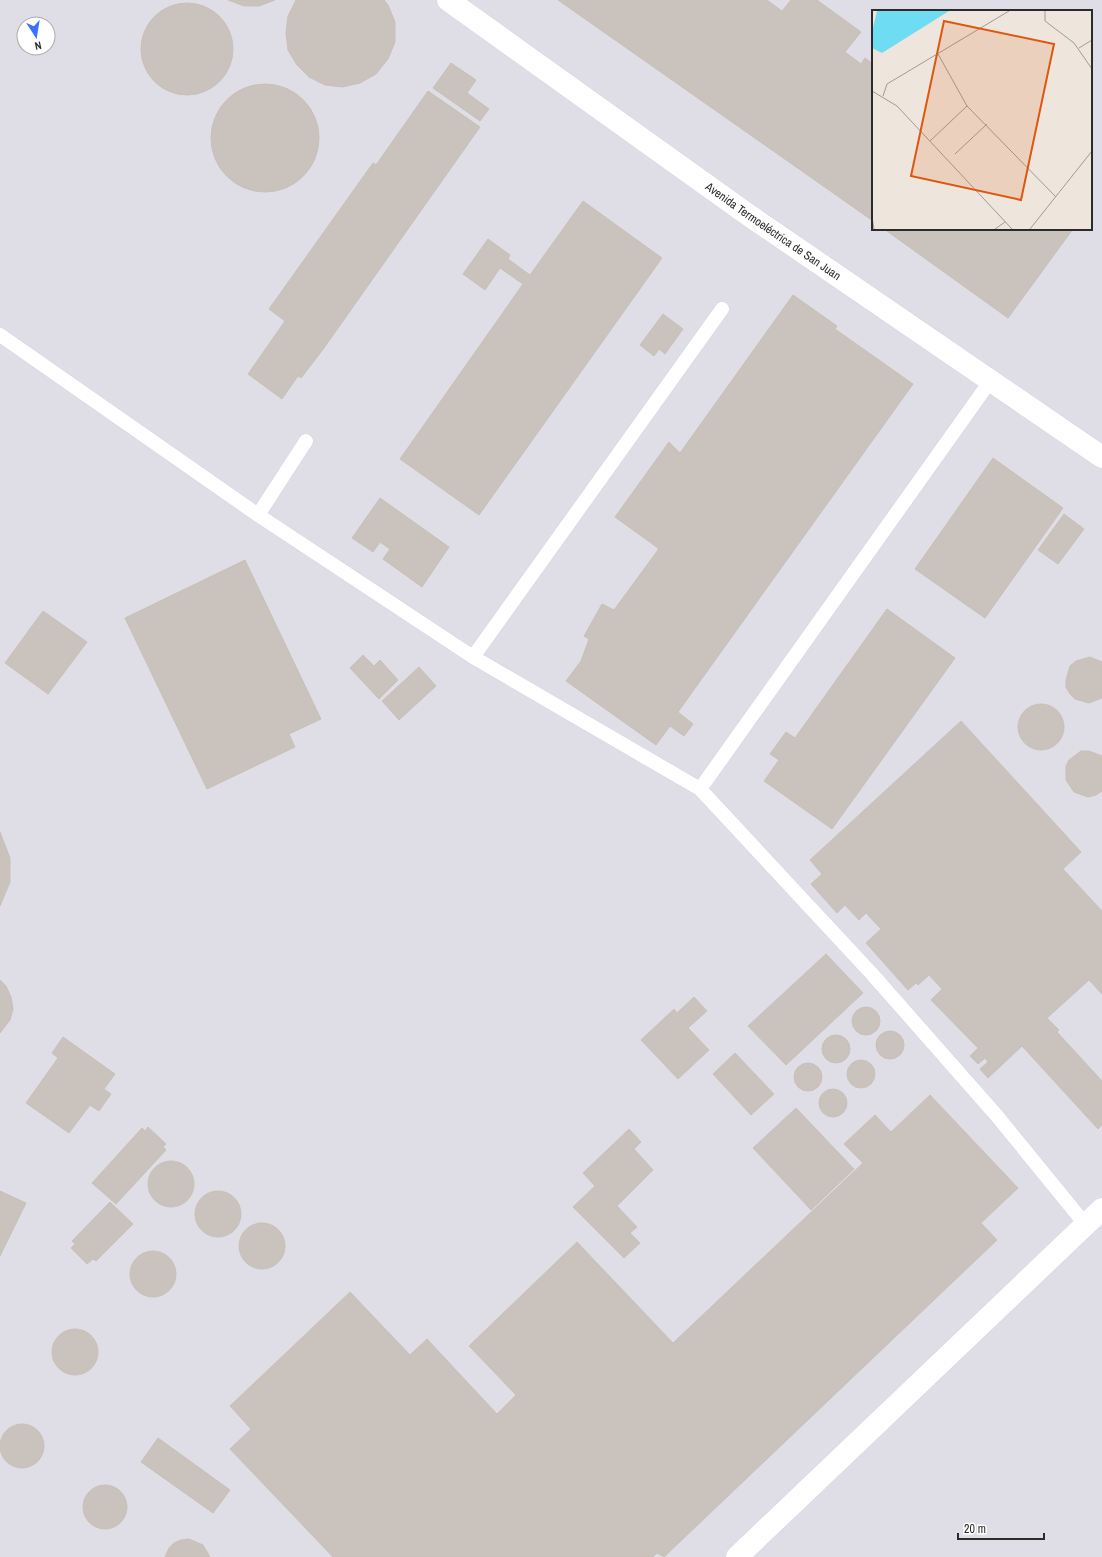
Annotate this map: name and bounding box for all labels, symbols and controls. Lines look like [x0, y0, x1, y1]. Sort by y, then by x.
inset map [872, 10, 1092, 230]
north arrow [16, 16, 56, 56]
text: N [33, 38, 43, 53]
street label: Avenida Termoeléctrica de San Juan [701, 178, 844, 284]
scale bar [958, 1515, 1044, 1541]
text: 20 m [964, 1521, 986, 1537]

